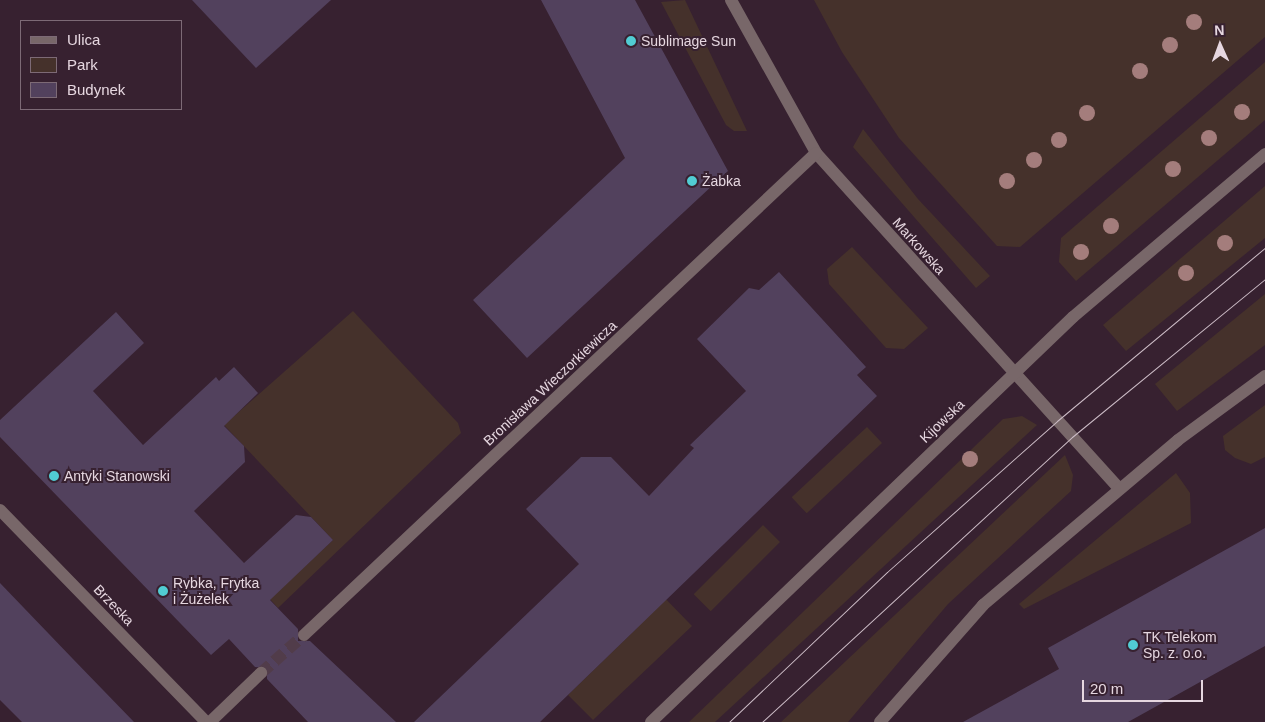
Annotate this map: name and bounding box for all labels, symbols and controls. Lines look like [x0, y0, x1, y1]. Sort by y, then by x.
legend [20, 20, 182, 110]
north arrow [1195, 20, 1245, 70]
text: N [1214, 22, 1225, 38]
text: Ulica [67, 31, 100, 48]
place label: Sublimage Sun [641, 33, 736, 49]
marker: Sublimage Sun [625, 35, 637, 47]
text: Park [67, 56, 98, 73]
text: Budynek [67, 81, 125, 98]
place label: Żabka [702, 173, 741, 189]
marker: Żabka [686, 175, 698, 187]
street label: Markowska [889, 214, 949, 278]
street label: Bronisława Wieczorkiewicza [480, 317, 620, 449]
street label: Kijowska [916, 396, 968, 446]
place label: Antyki Stanowski [64, 468, 170, 484]
marker: Antyki Stanowski [48, 470, 60, 482]
place label: Rybka, Frytka i Żużelek [173, 575, 259, 608]
street label: Brzeska [90, 581, 138, 629]
marker: Rybka, Frytka i Żużelek [157, 585, 169, 597]
place label: TK Telekom Sp. z. o.o. [1143, 629, 1217, 662]
marker: TK Telekom Sp. z. o.o. [1127, 639, 1139, 651]
scale bar [1085, 670, 1206, 702]
text: 20 m [1090, 680, 1123, 697]

